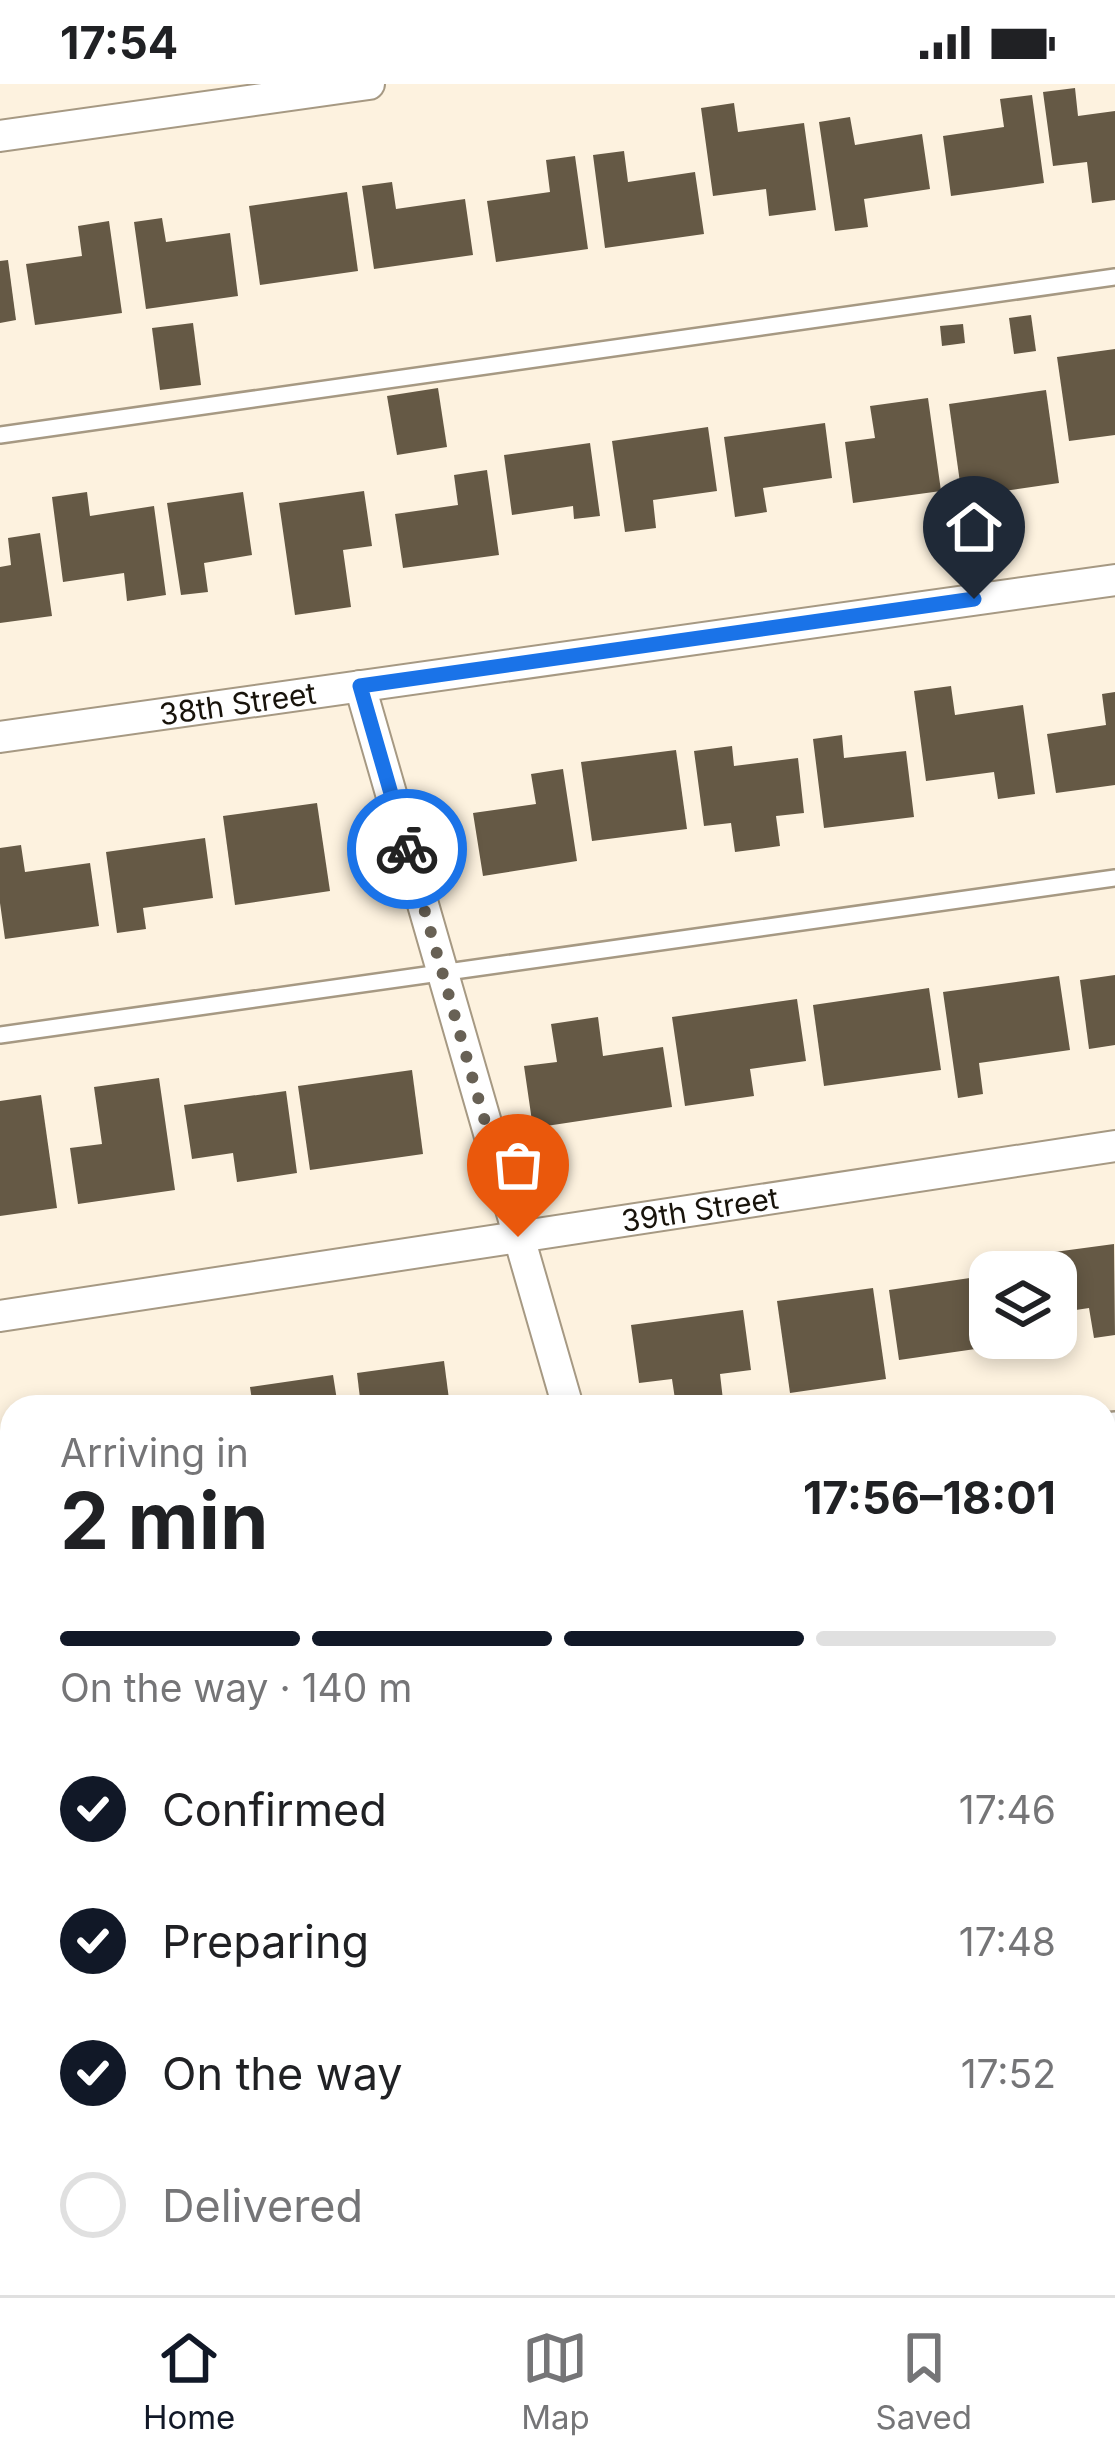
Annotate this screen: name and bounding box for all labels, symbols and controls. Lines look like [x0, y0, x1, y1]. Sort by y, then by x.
text: 17:54 [60, 15, 178, 70]
pin [923, 476, 1025, 599]
icon: home [941, 494, 1007, 560]
street label: 38th Street [157, 675, 318, 732]
courier [347, 789, 467, 909]
icon: bike [374, 816, 440, 882]
pin [467, 1114, 569, 1237]
icon: bag [485, 1132, 551, 1198]
street label: 39th Street [619, 1180, 781, 1239]
map controls [969, 1251, 1077, 1359]
button: layers [969, 1251, 1077, 1359]
text: Arriving in [60, 1429, 249, 1476]
text: 17:56–18:01 [803, 1470, 1056, 1525]
text: 2 min [60, 1473, 268, 1568]
text: On the way · 140 m [60, 1664, 413, 1711]
icon: check [60, 1776, 126, 1842]
text: Confirmed [162, 1782, 387, 1837]
text: 17:46 [959, 1786, 1056, 1833]
icon: check [60, 1908, 126, 1974]
text: Preparing [162, 1914, 369, 1969]
text: 17:48 [959, 1918, 1056, 1965]
icon: check [60, 2040, 126, 2106]
text: On the way [162, 2046, 403, 2101]
text: 17:52 [961, 2050, 1056, 2097]
text: Delivered [162, 2178, 363, 2233]
tab: Home [143, 2325, 235, 2437]
tab: Map [521, 2325, 590, 2437]
tab: Saved [876, 2325, 972, 2437]

